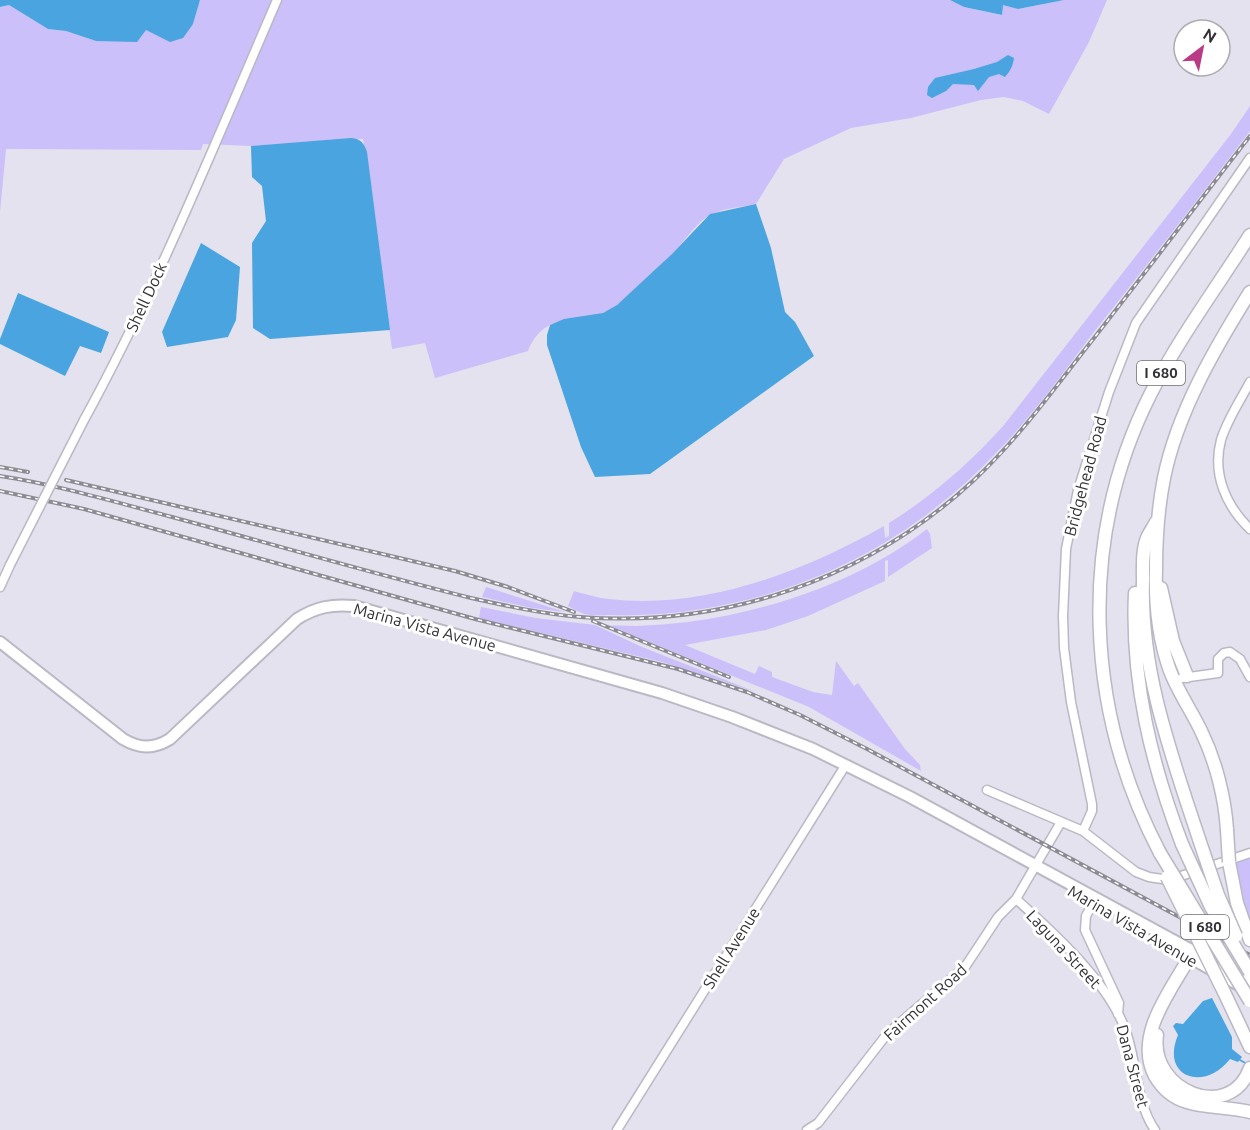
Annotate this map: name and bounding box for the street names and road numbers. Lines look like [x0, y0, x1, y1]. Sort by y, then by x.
street label: Shell Dock [122, 259, 170, 335]
road number: I 680 [1137, 361, 1185, 385]
street label: Bridgehead Road [1060, 414, 1110, 538]
street label: Marina Vista Avenue [352, 599, 498, 655]
street label: Marina Vista Avenue [1065, 882, 1201, 970]
street label: Shell Avenue [699, 904, 763, 992]
street label: Laguna Street [1023, 906, 1105, 992]
road number: I 680 [1181, 915, 1229, 939]
street label: Fairmont Road [880, 960, 970, 1044]
street label: Dana Street [1113, 1023, 1153, 1110]

